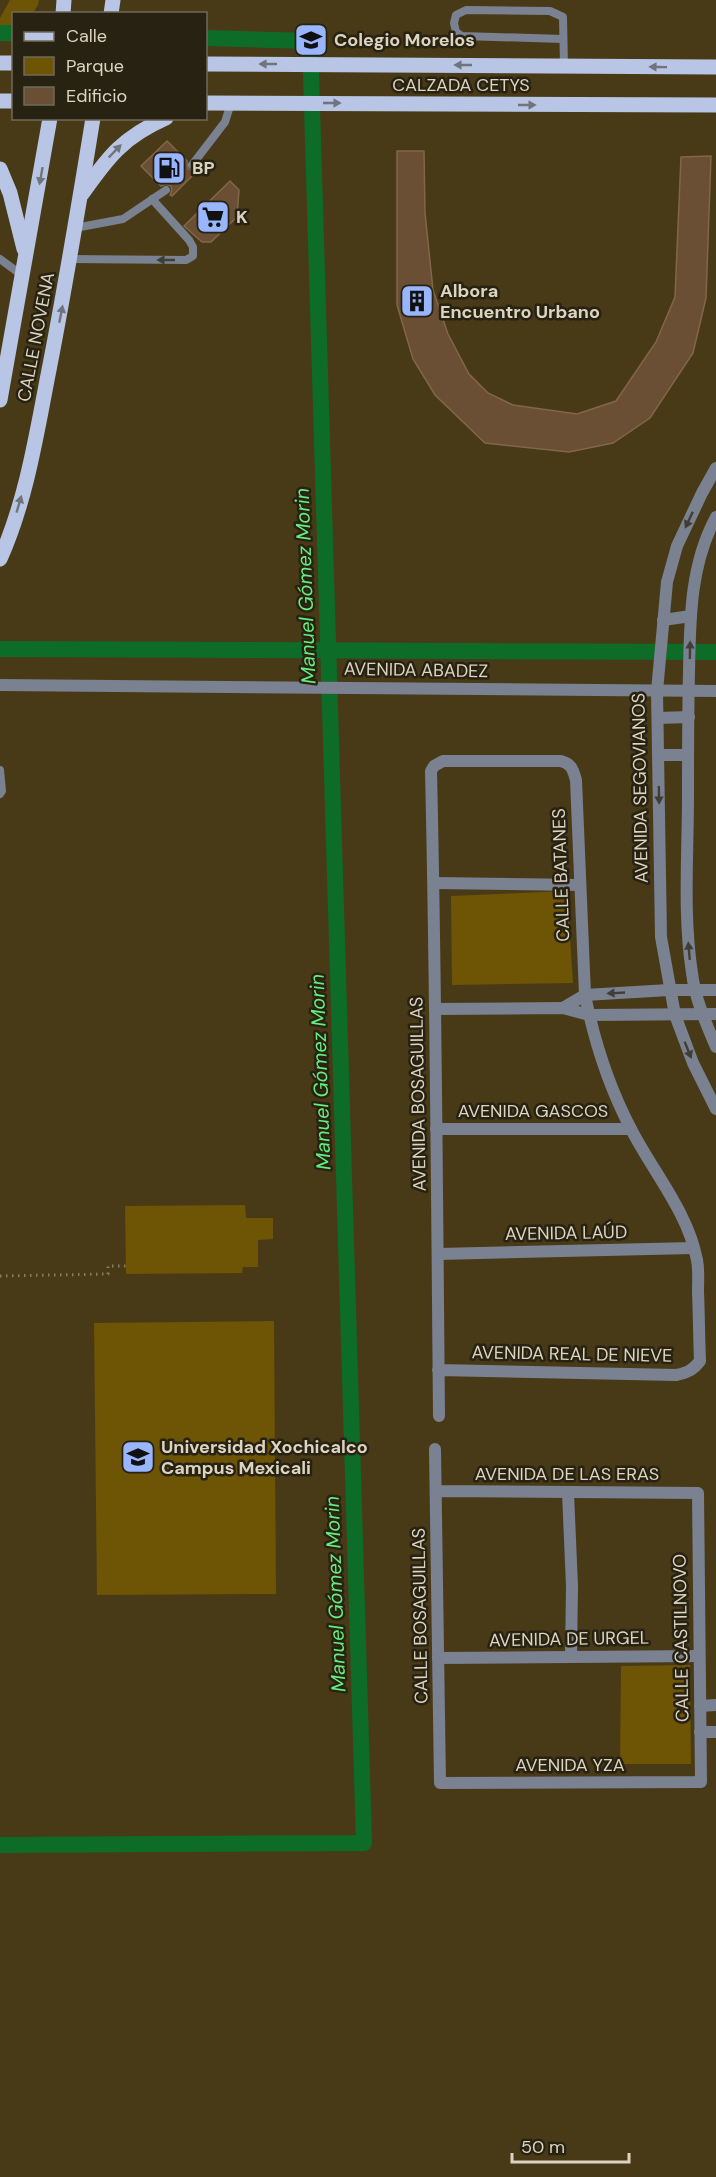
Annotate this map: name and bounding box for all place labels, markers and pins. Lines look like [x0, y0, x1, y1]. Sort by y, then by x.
school or university icon: Colegio Morelos [293, 22, 329, 58]
place label: Colegio Morelos [334, 28, 475, 52]
fuel station icon: BP [151, 150, 187, 186]
place label: BP [192, 156, 215, 180]
supermarket icon: K [195, 199, 231, 235]
place label: K [236, 205, 248, 229]
place label: Albora Encuentro Urbano [440, 279, 600, 324]
building icon: Albora Encuentro Urbano [399, 283, 435, 319]
place label: Universidad Xochicalco Campus Mexicali [161, 1435, 368, 1480]
school or university icon: Universidad Xochicalco Campus Mexicali [120, 1439, 156, 1475]

